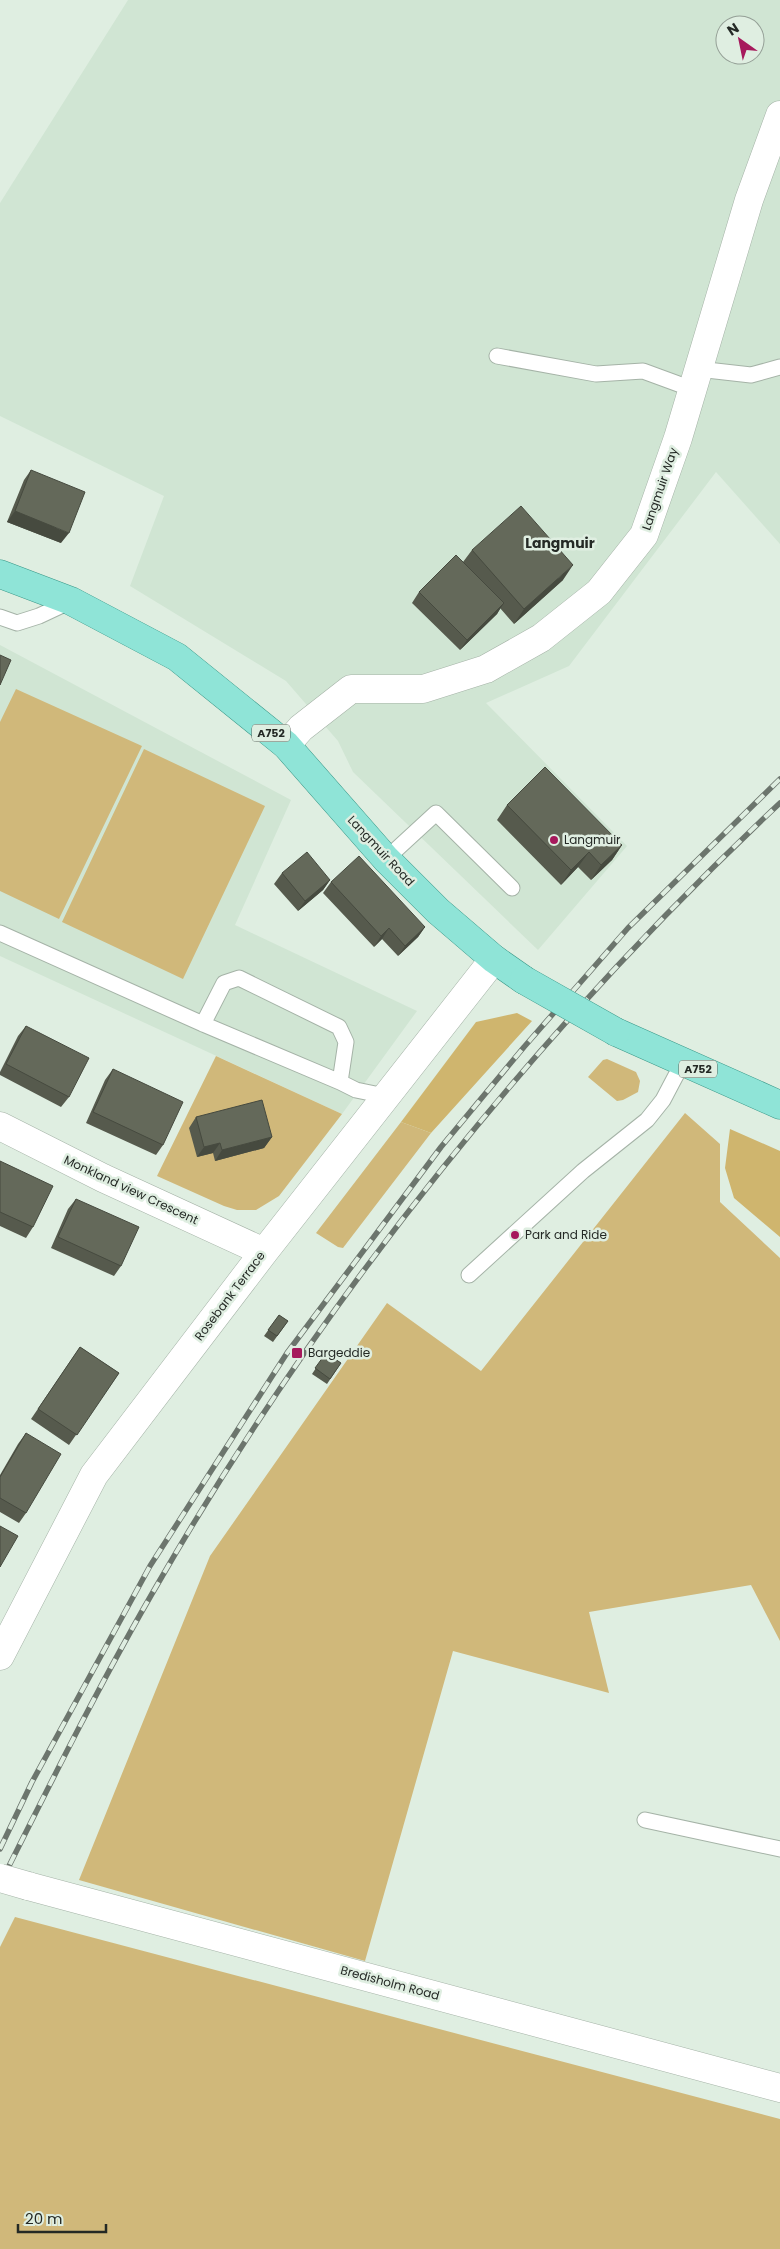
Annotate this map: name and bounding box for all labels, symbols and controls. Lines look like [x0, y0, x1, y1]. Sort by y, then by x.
north arrow [715, 15, 765, 65]
text: N [723, 18, 743, 40]
street label: Langmuir Way [637, 445, 682, 532]
district label: Langmuir [525, 533, 595, 553]
road number: A752 [252, 724, 290, 741]
street label: Langmuir Road [344, 812, 419, 890]
place label: Langmuir [564, 831, 621, 848]
marker: Langmuir [548, 834, 560, 846]
road number: A752 [679, 1060, 717, 1078]
street label: Monkland view Crescent [61, 1151, 201, 1228]
place label: Park and Ride [525, 1226, 607, 1243]
marker: Park and Ride [509, 1229, 521, 1241]
street label: Rosebank Terrace [190, 1248, 269, 1344]
place label: Bargeddie [308, 1344, 370, 1361]
marker: Bargeddie [290, 1346, 304, 1360]
street label: Bredisholm Road [339, 1961, 441, 2004]
scale bar [18, 2202, 105, 2234]
text: 20 m [25, 2208, 63, 2229]

